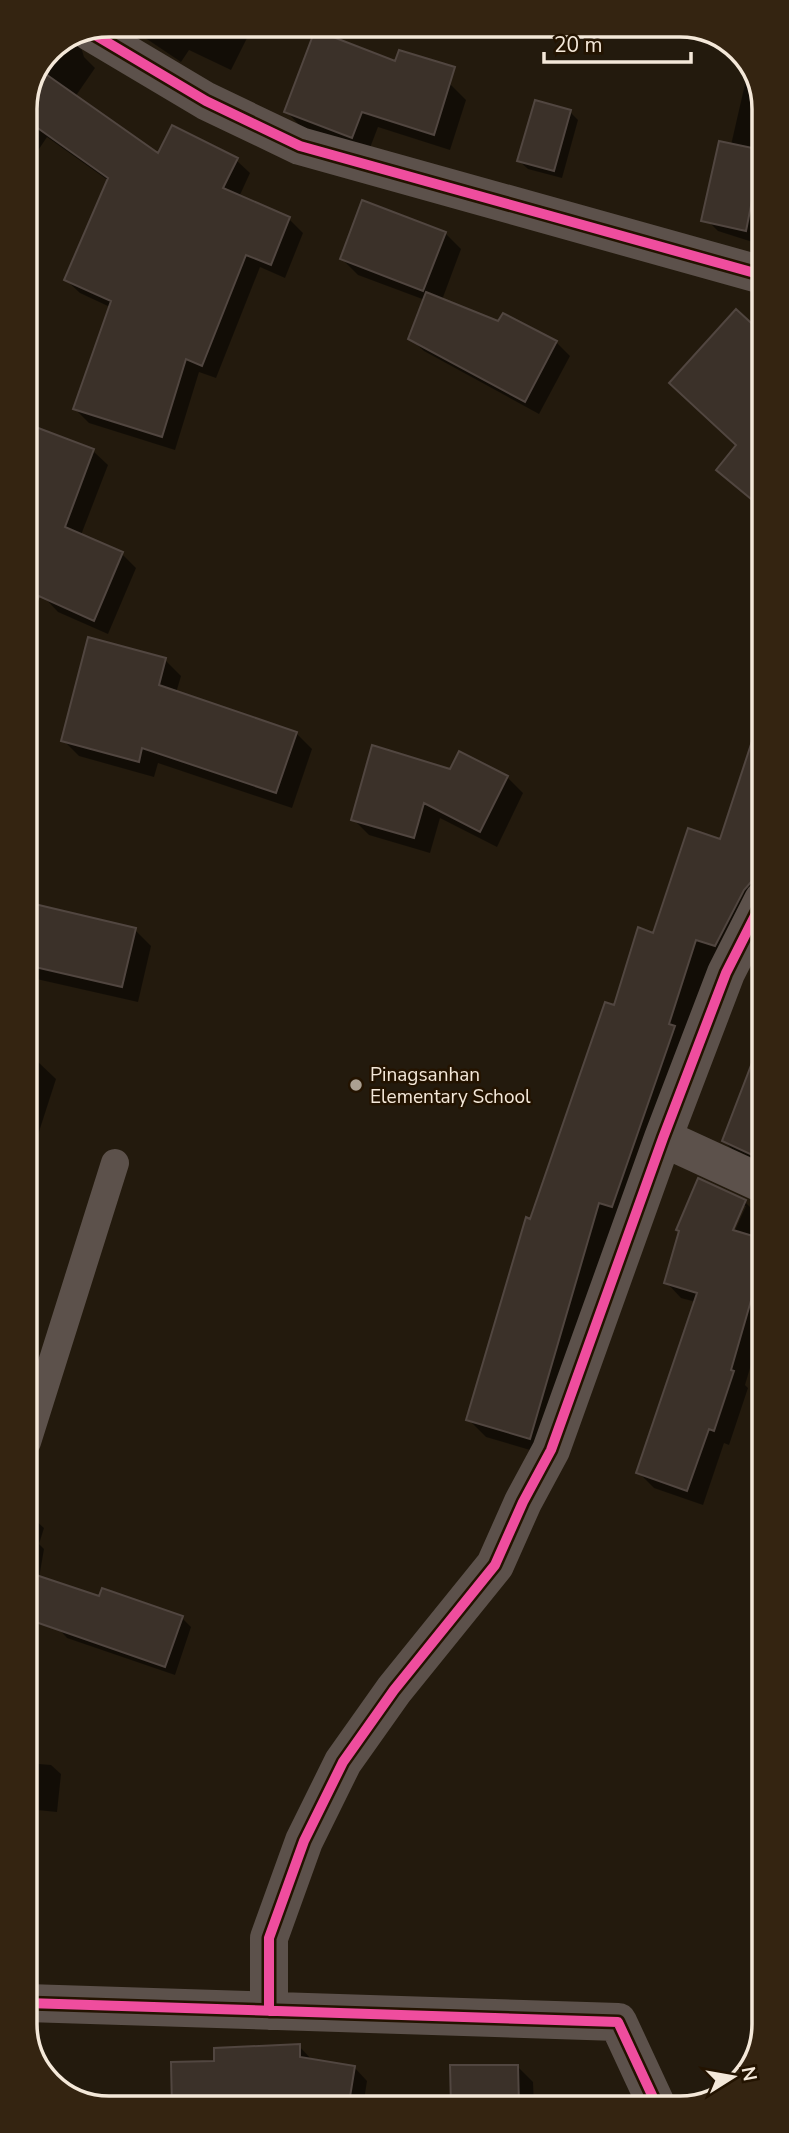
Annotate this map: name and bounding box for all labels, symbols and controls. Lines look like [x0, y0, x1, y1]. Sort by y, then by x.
scale bar [544, 21, 691, 65]
text: 20 m [554, 31, 603, 59]
place label: Pinagsanhan Elementary School [370, 1062, 531, 1110]
marker: Pinagsanhan Elementary School [348, 1077, 364, 1093]
north arrow [698, 2042, 768, 2112]
text: N [735, 2064, 763, 2083]

